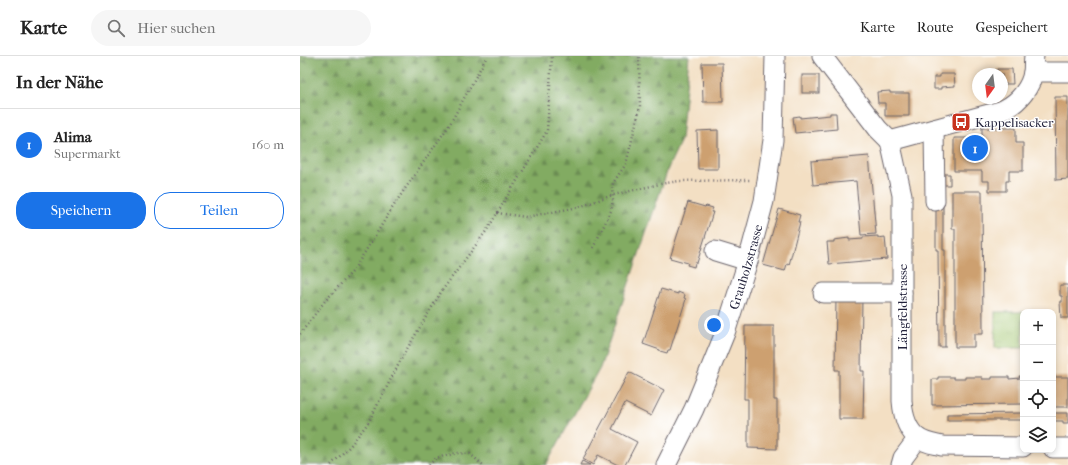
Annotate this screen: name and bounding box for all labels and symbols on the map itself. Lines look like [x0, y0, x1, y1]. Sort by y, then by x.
north arrow [972, 68, 1008, 104]
bus stop icon: Kappelisacker [950, 111, 972, 133]
place label: Kappelisacker [975, 115, 1054, 130]
pin: 1 [962, 133, 988, 163]
street label: Grauholzstrasse [726, 222, 766, 311]
street label: Längfeldstrasse [895, 263, 910, 350]
your location [704, 315, 724, 335]

